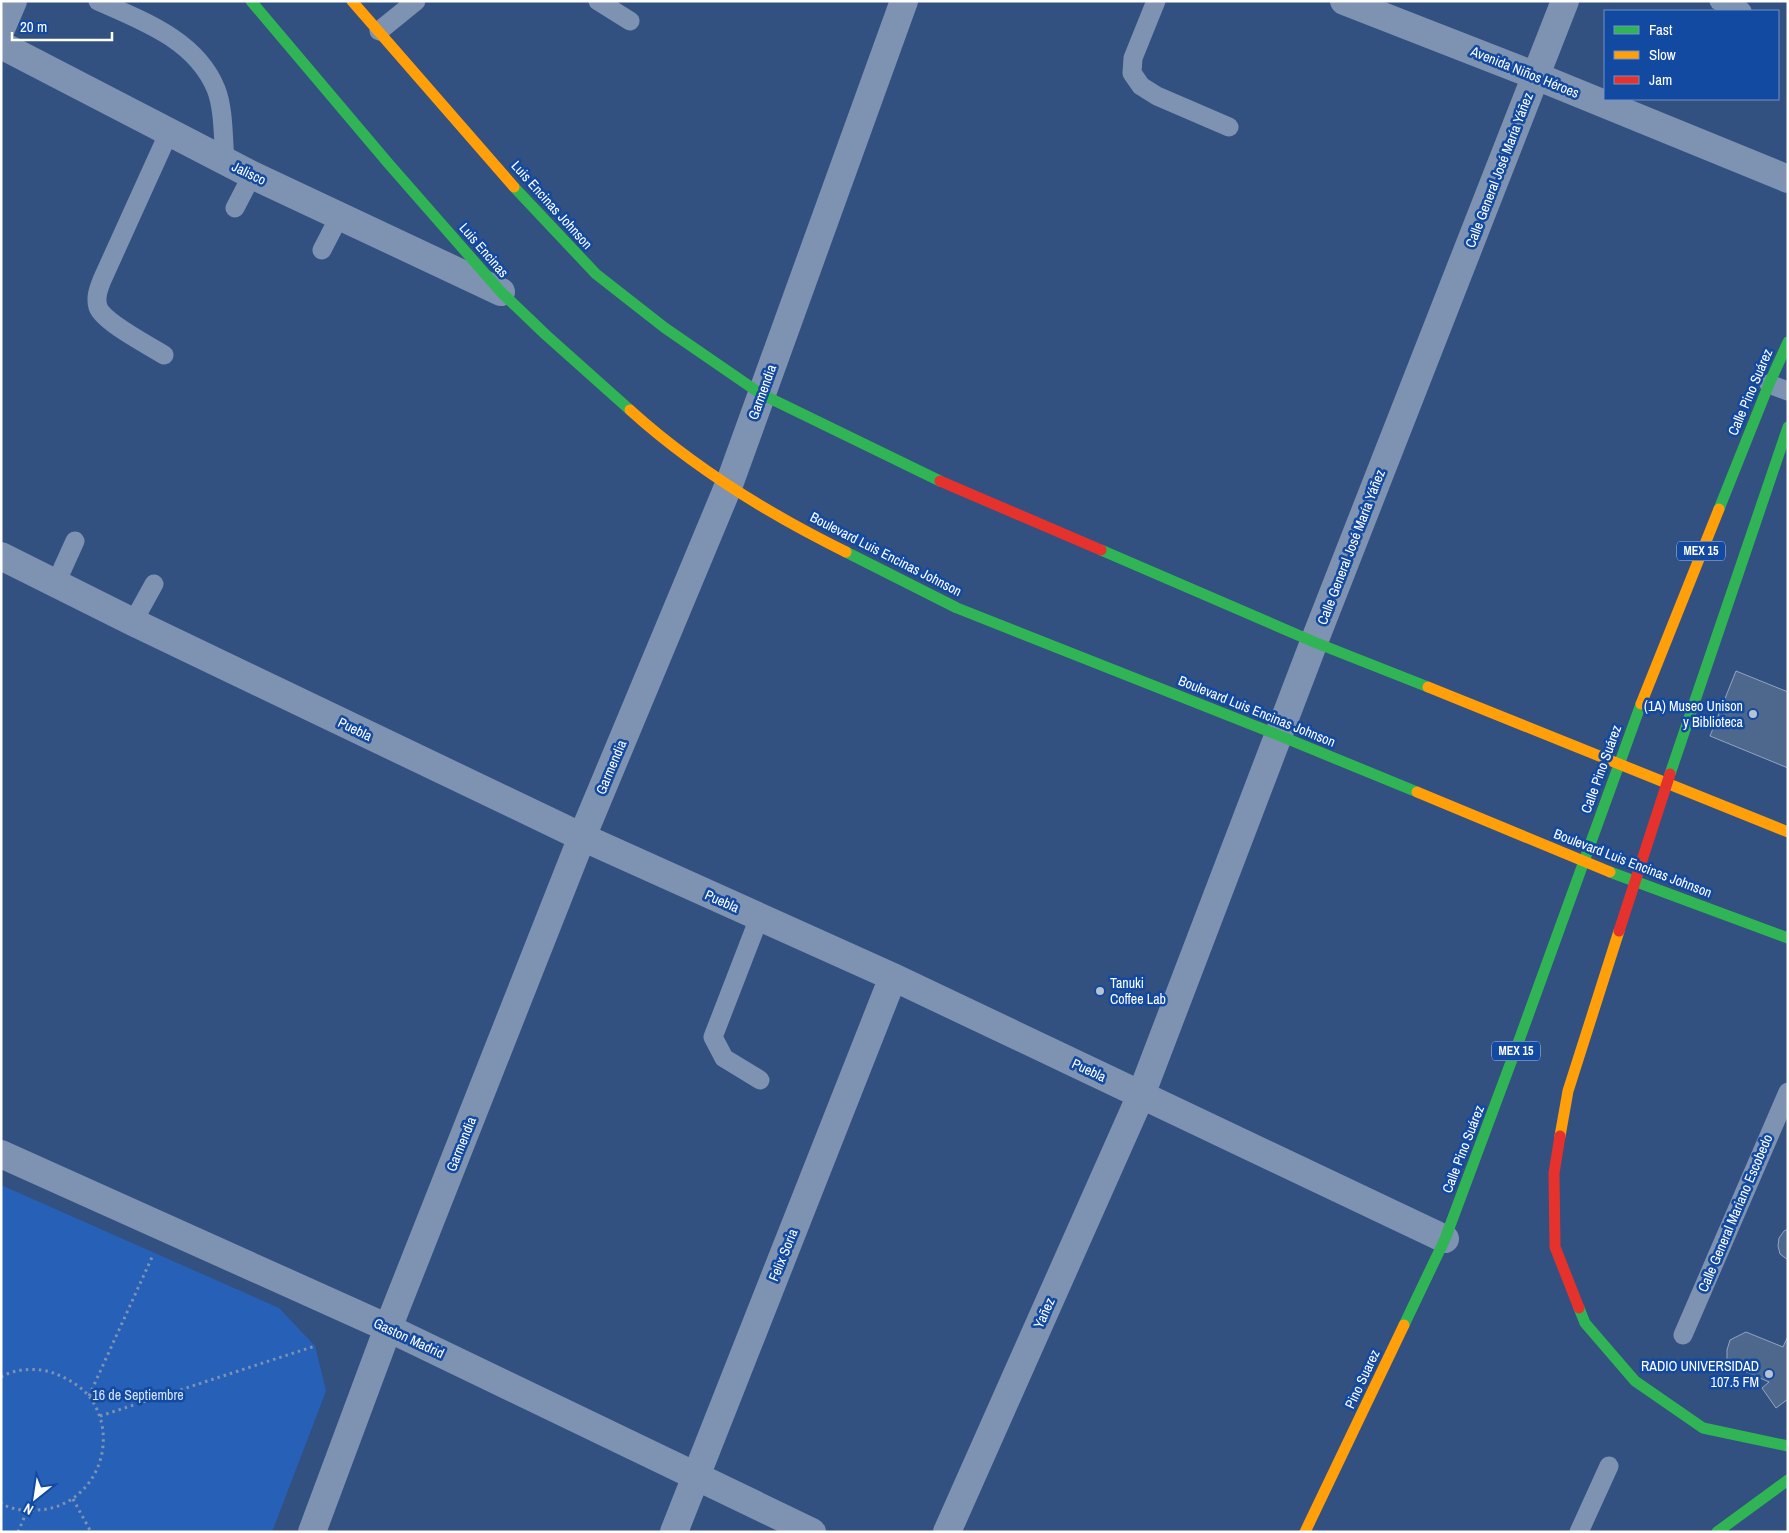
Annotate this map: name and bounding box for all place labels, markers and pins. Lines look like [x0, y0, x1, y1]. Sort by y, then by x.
place label: (1A) Museo Unison y Biblioteca [1644, 697, 1744, 731]
marker: (1A) Museo Unison y Biblioteca [1747, 708, 1759, 720]
place label: Tanuki Coffee Lab [1110, 974, 1166, 1008]
marker: Tanuki Coffee Lab [1094, 985, 1106, 997]
place label: RADIO UNIVERSIDAD 107.5 FM [1641, 1357, 1759, 1391]
marker: RADIO UNIVERSIDAD 107.5 FM [1763, 1368, 1775, 1380]

